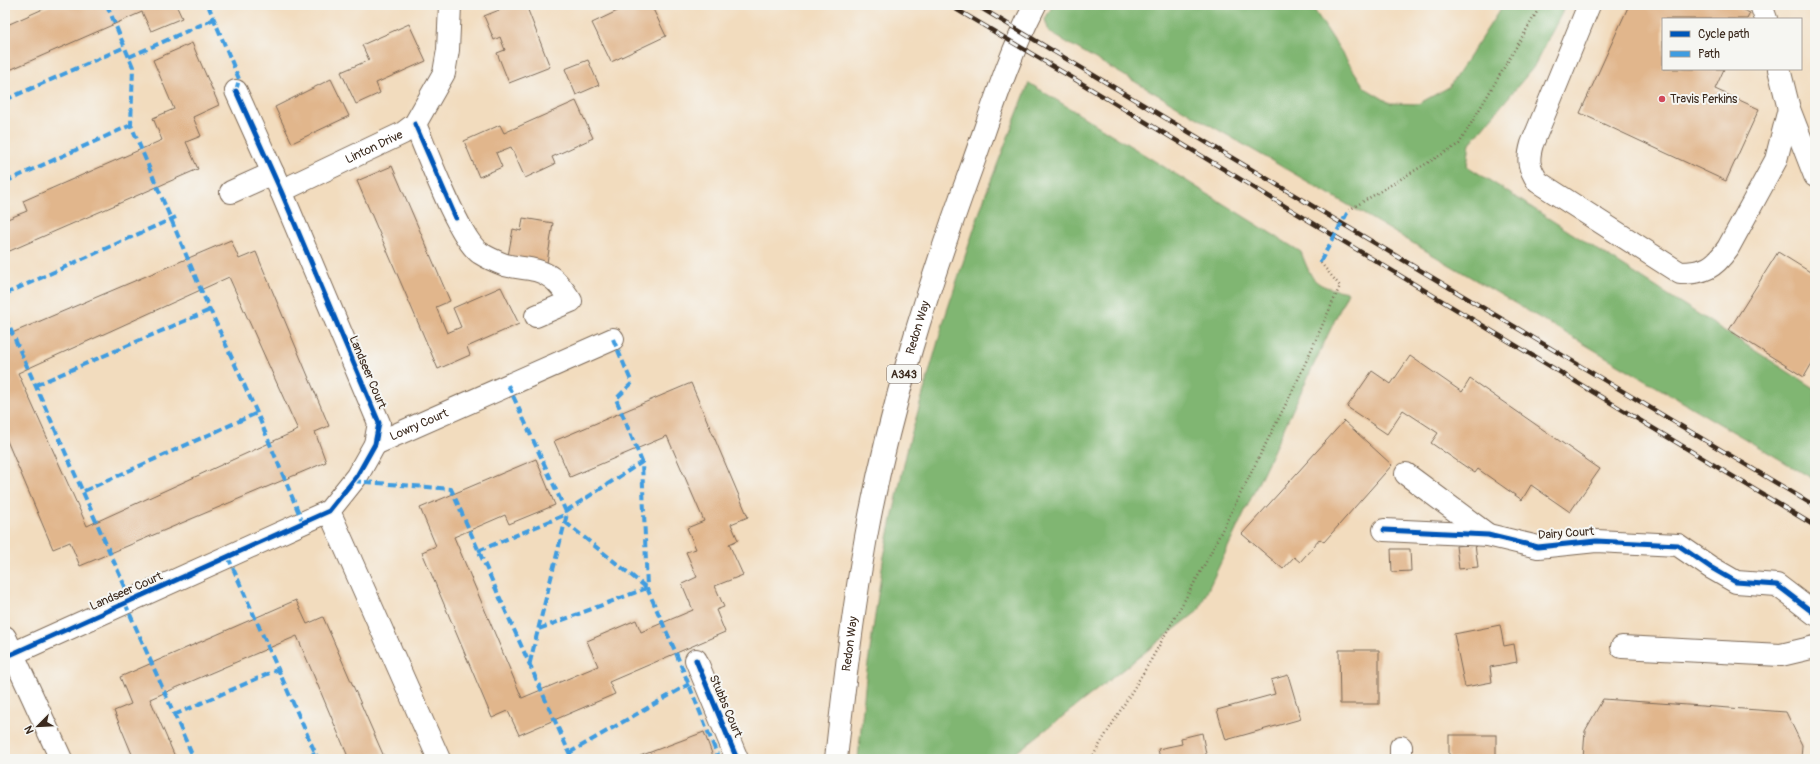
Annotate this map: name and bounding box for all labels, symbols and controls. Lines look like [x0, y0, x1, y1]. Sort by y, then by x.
legend [1662, 18, 1802, 70]
text: Cycle path [1698, 27, 1750, 42]
text: Path [1698, 47, 1720, 62]
place label: Travis Perkins [1670, 92, 1738, 107]
marker: Travis Perkins [1657, 94, 1667, 104]
street label: Linton Drive [343, 127, 405, 167]
street label: Redon Way [903, 299, 933, 356]
street label: Landseer Court [345, 333, 390, 411]
road number: A343 [887, 365, 921, 383]
street label: Lowry Court [388, 406, 451, 445]
street label: Dairy Court [1537, 524, 1595, 543]
street label: Landseer Court [88, 569, 165, 614]
street label: Redon Way [839, 615, 861, 672]
street label: Stubbs Court [706, 673, 746, 740]
north arrow [18, 706, 58, 746]
text: N [22, 723, 37, 736]

